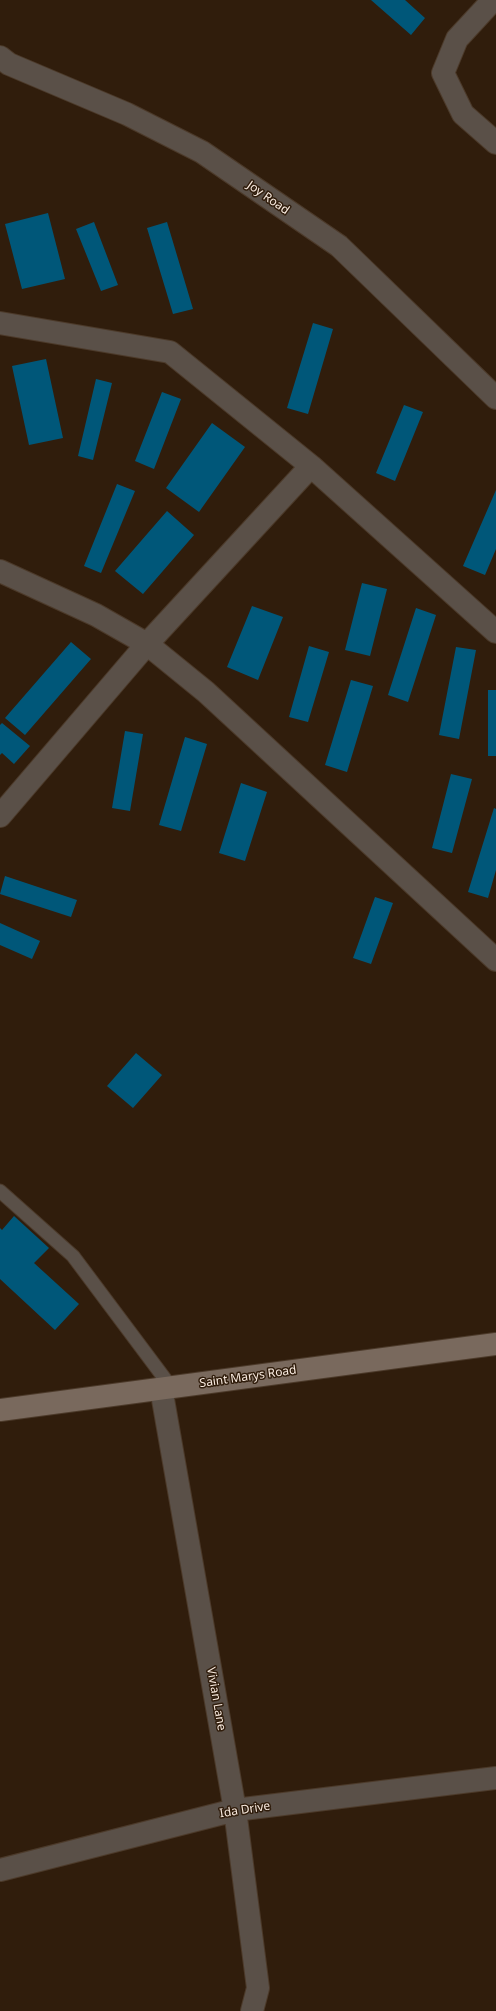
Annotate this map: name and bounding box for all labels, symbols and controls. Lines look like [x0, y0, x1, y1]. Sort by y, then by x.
street label: Joy Road [244, 178, 292, 218]
street label: Saint Marys Road [199, 1363, 297, 1391]
street label: Vivian Lane [203, 1666, 229, 1732]
street label: Ida Drive [219, 1799, 271, 1821]

